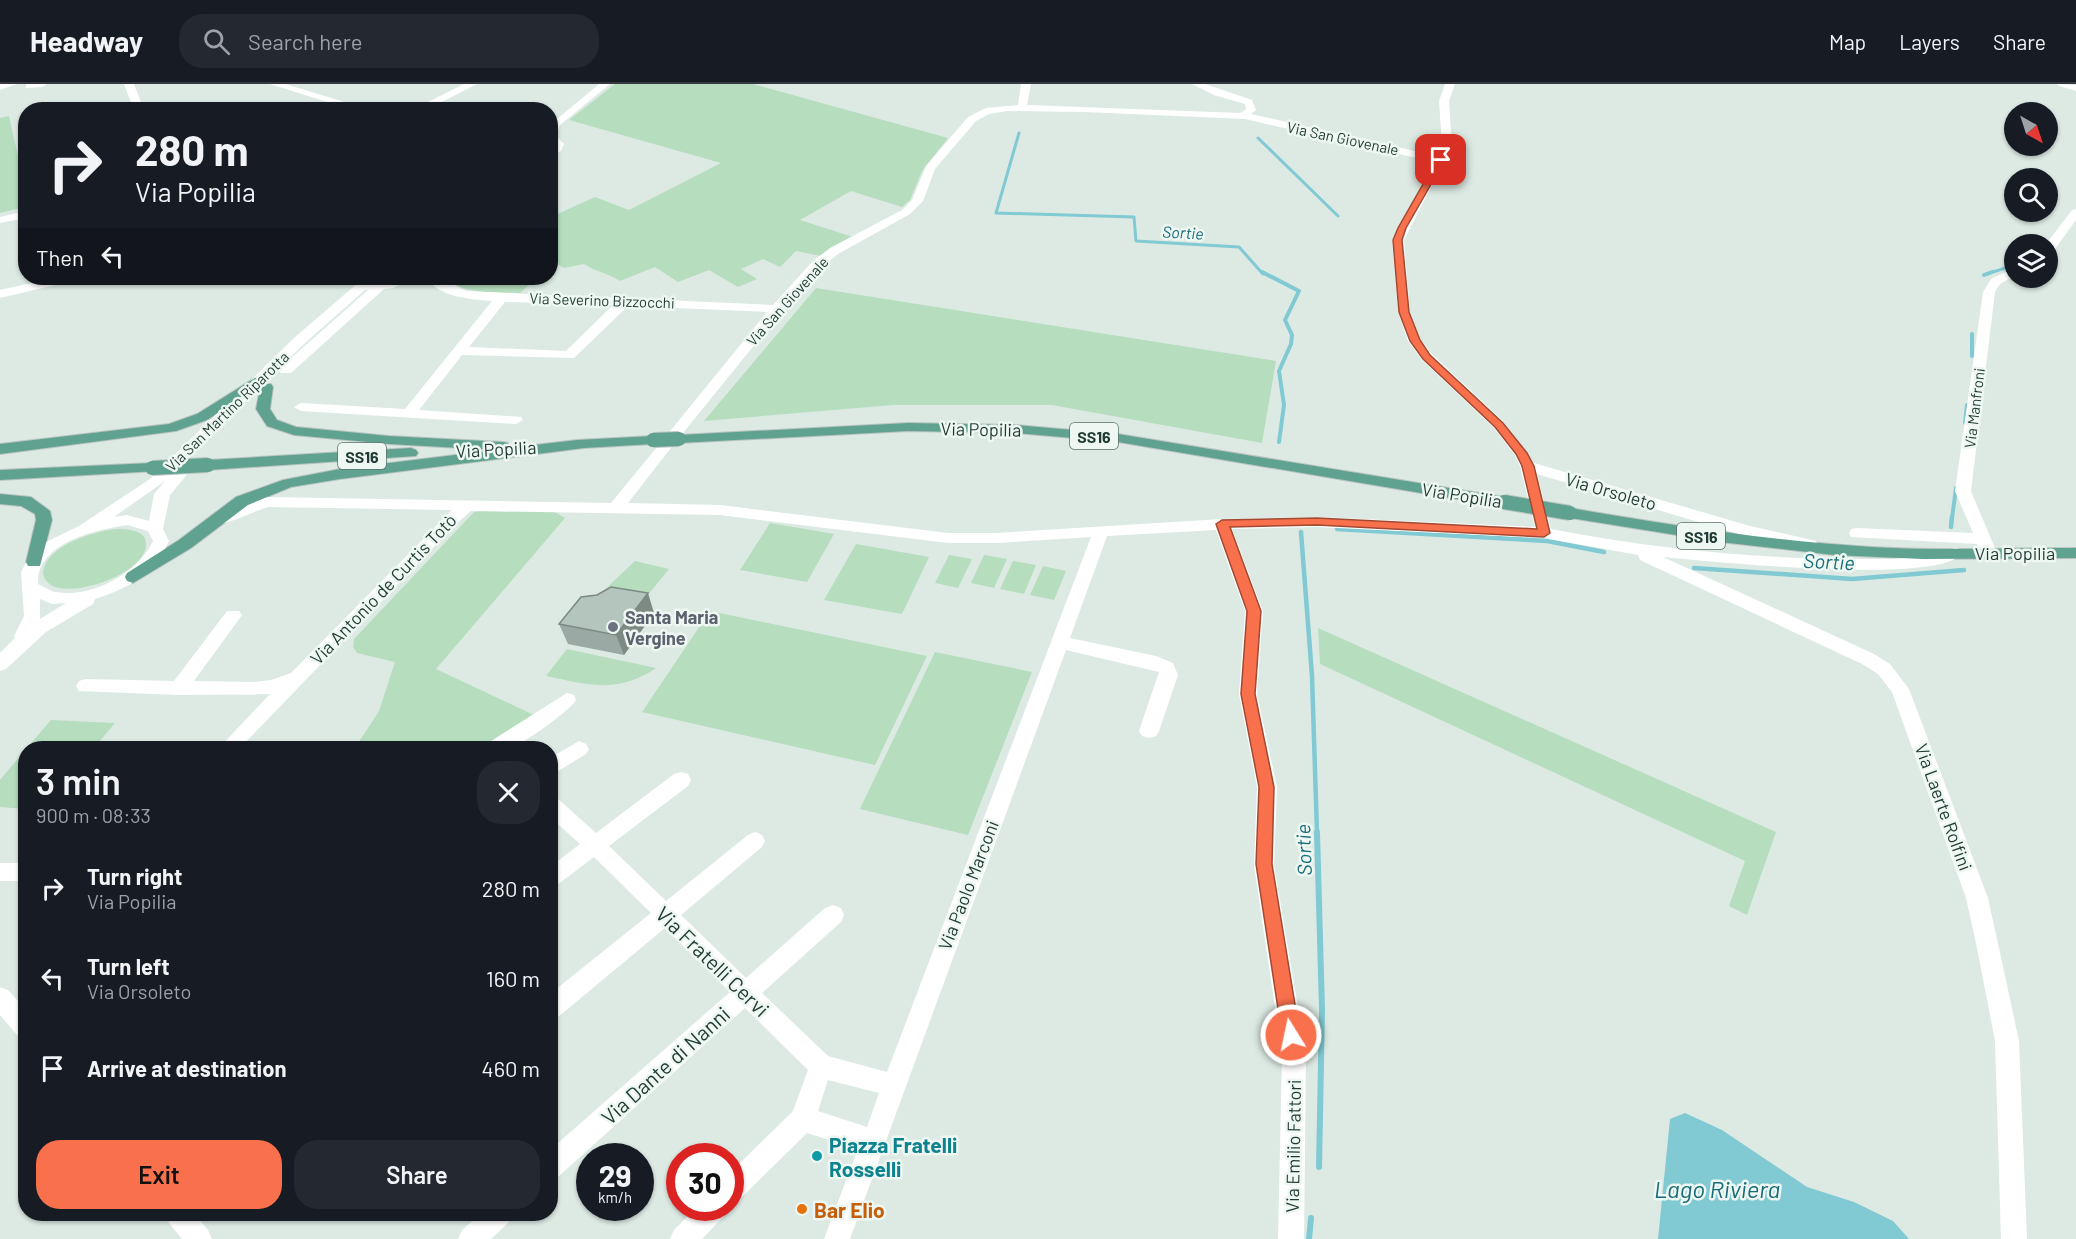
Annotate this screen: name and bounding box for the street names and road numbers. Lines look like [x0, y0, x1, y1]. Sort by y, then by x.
street label: Via San Giovenale [1285, 117, 1401, 159]
street label: Via San Giovenale [742, 253, 832, 349]
street label: Via Severino Bizzocchi [529, 288, 675, 312]
street label: Via San Martino Riparotta [162, 347, 292, 475]
street label: Via Manfroni [1960, 367, 1988, 449]
street label: Via Popilia [941, 417, 1021, 441]
road number: SS16 [1070, 423, 1118, 449]
street label: Via Popilia [455, 436, 537, 462]
road number: SS16 [338, 443, 386, 469]
street label: Via Orsoleto [1563, 467, 1659, 515]
street label: Via Popilia [1420, 478, 1504, 512]
street label: Via Antonio de Curtis Totò [305, 509, 461, 669]
road number: SS16 [1677, 523, 1725, 549]
street label: Via Popilia [1975, 542, 2055, 564]
street label: Via Laerte Rolfini [1911, 741, 1977, 873]
street label: Via Paolo Marconi [933, 817, 1003, 953]
street label: Via Fratelli Cervi [651, 901, 775, 1021]
street label: Via Dante di Nanni [596, 1001, 734, 1129]
street label: Via Emilio Fattori [1281, 1079, 1305, 1213]

